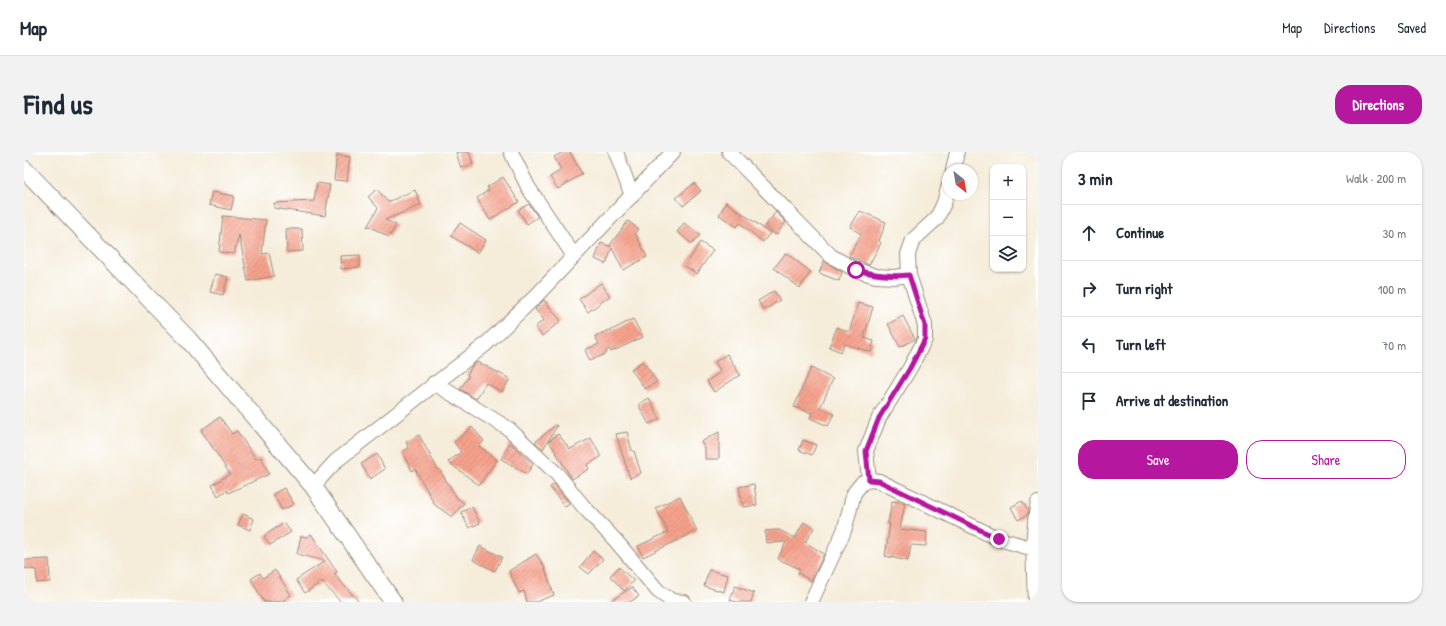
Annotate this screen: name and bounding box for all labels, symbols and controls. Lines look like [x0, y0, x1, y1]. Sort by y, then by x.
text: Map [20, 15, 47, 41]
text: Map [1282, 18, 1302, 37]
text: Directions [1324, 18, 1375, 37]
text: Saved [1397, 18, 1426, 37]
text: Find us [24, 85, 93, 123]
button: Directions [1335, 85, 1422, 124]
north arrow [942, 164, 978, 200]
map controls [990, 164, 1026, 272]
button: + [990, 164, 1026, 200]
text: 3 min [1078, 167, 1113, 190]
text: Walk · 200 m [1346, 169, 1406, 187]
button: − [990, 200, 1026, 236]
icon: ahead [1078, 222, 1100, 244]
text: Continue [1116, 222, 1164, 243]
text: 30 m [1383, 224, 1406, 242]
button: layers [990, 236, 1026, 272]
route start [847, 261, 865, 279]
icon: right [1078, 278, 1100, 300]
text: Turn right [1116, 278, 1172, 299]
text: 100 m [1378, 280, 1406, 298]
icon: left [1078, 334, 1100, 356]
text: Turn left [1116, 334, 1166, 355]
text: 70 m [1382, 336, 1406, 354]
icon: arrive [1078, 390, 1100, 412]
text: Arrive at destination [1116, 390, 1228, 411]
button: Save [1078, 440, 1238, 479]
button: Share [1246, 440, 1406, 479]
route end [990, 530, 1008, 548]

